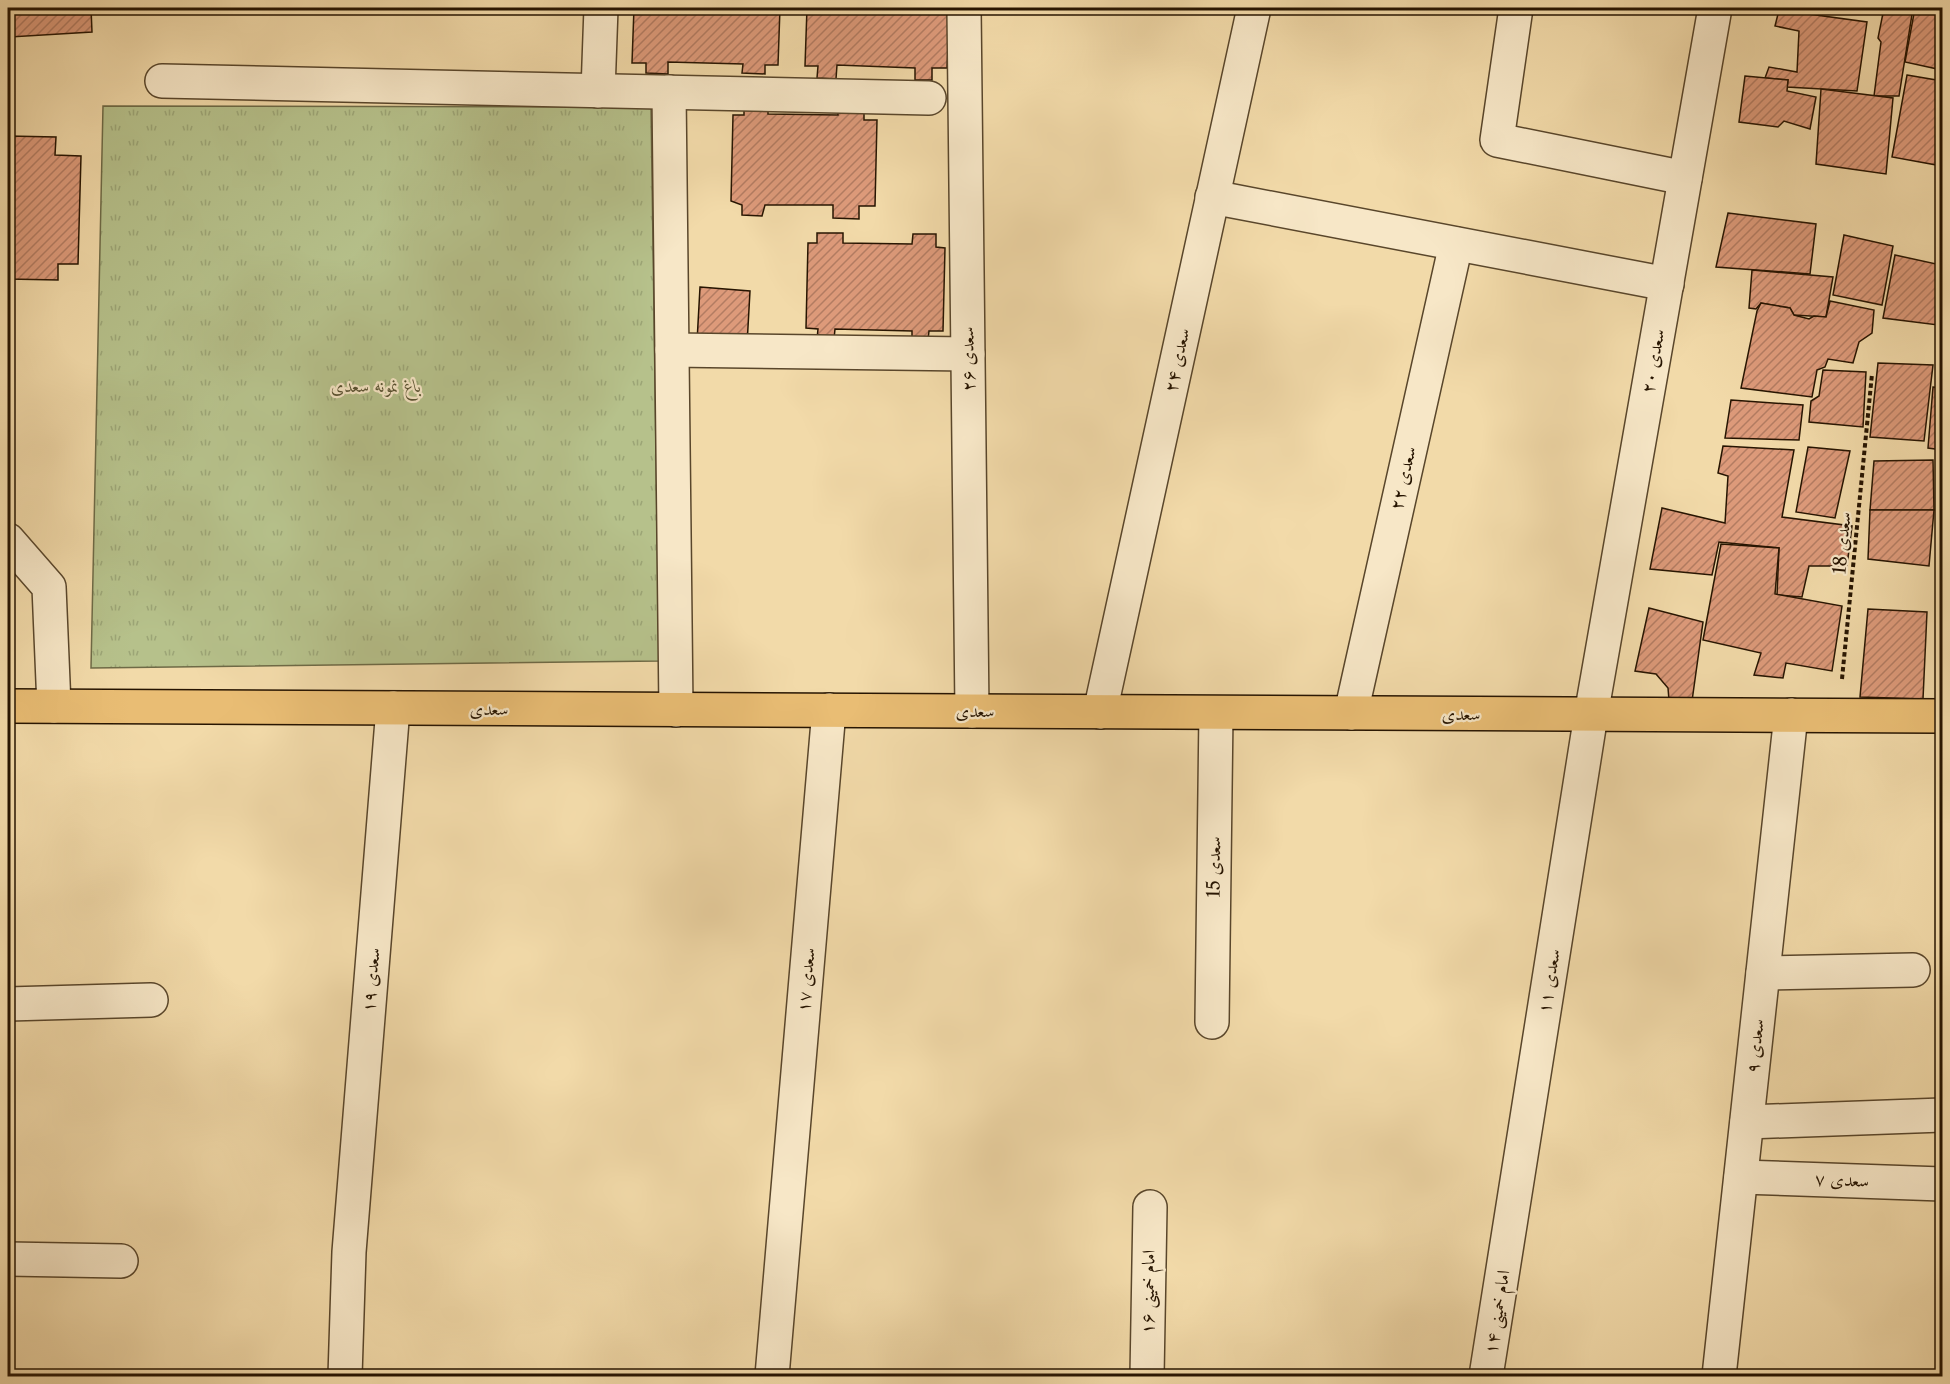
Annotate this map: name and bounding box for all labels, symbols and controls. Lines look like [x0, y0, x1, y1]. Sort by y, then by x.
street label: سعدی ۲۶ [956, 326, 980, 392]
street label: سعدی ۲۴ [1159, 326, 1195, 394]
street label: سعدی ۲۰ [1637, 327, 1669, 395]
park label: باغ نمونه سعدی [331, 375, 422, 401]
street label: سعدی ۲۲ [1385, 444, 1421, 512]
street label: سعدی 18 [1828, 511, 1856, 575]
street label: سعدی [469, 698, 509, 720]
street label: سعدی [955, 700, 995, 722]
street label: سعدی [1441, 703, 1481, 725]
street label: سعدی 15 [1202, 836, 1226, 898]
street label: سعدی ۱۹ [357, 947, 385, 1013]
street label: سعدی ۱۷ [792, 947, 820, 1013]
street label: سعدی ۱۱ [1533, 947, 1565, 1015]
street label: سعدی ۹ [1741, 1018, 1769, 1074]
street label: سعدی ۷ [1814, 1168, 1870, 1192]
street label: امام خمینی ۱۶ [1136, 1249, 1165, 1335]
street label: امام خمینی ۱۴ [1480, 1268, 1519, 1356]

